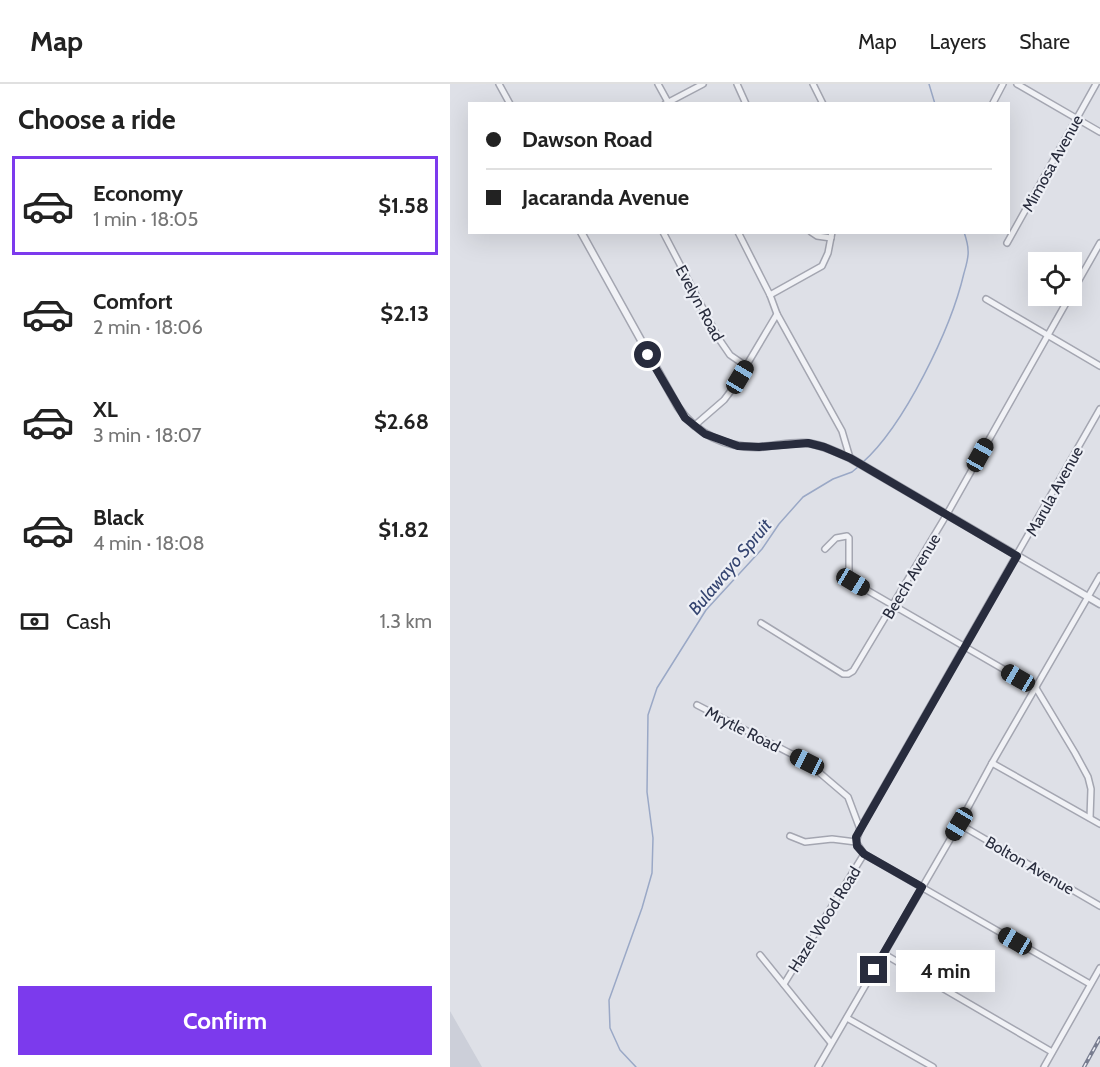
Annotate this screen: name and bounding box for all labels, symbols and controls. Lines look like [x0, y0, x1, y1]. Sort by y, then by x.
text: Map [30, 24, 83, 58]
text: Map [858, 29, 897, 54]
text: Layers [930, 29, 986, 54]
text: Share [1019, 29, 1070, 54]
text: Choose a ride [18, 103, 176, 136]
street label: Mimosa Avenue [1018, 112, 1087, 215]
text: Dawson Road [522, 126, 653, 153]
icon: car [21, 179, 75, 233]
text: Economy [93, 180, 183, 207]
text: Jacaranda Avenue [522, 184, 689, 211]
text: $1.58 [378, 192, 429, 219]
text: 1 min · 18:05 [93, 207, 198, 231]
map controls [1028, 252, 1082, 306]
button: locate [1028, 252, 1082, 306]
street label: Evelyn Road [672, 262, 728, 345]
icon: car [21, 287, 75, 341]
text: Comfort [93, 288, 172, 315]
text: $2.13 [380, 300, 429, 327]
text: 2 min · 18:06 [93, 315, 203, 339]
route start [634, 341, 661, 368]
car [723, 357, 757, 397]
icon: car [21, 395, 75, 449]
text: XL [93, 396, 118, 423]
text: $2.68 [374, 408, 429, 435]
text: 3 min · 18:07 [93, 423, 202, 447]
car [963, 435, 997, 475]
street label: Marula Avenue [1022, 443, 1087, 539]
icon: car [21, 503, 75, 557]
text: Black [93, 504, 144, 531]
water label: Bulawayo Spruit [684, 514, 777, 619]
text: $1.82 [378, 516, 429, 543]
street label: Beech Avenue [879, 530, 944, 622]
text: 4 min · 18:08 [93, 531, 205, 555]
car [833, 565, 873, 599]
icon: cash [18, 605, 51, 638]
text: Cash [66, 608, 111, 635]
text: 1.3 km [380, 609, 432, 633]
car [998, 661, 1038, 695]
street label: Mrytle Road [702, 702, 783, 756]
car [787, 746, 827, 778]
car [942, 804, 976, 844]
street label: Bolton Avenue [982, 832, 1078, 899]
street label: Hazel Wood Road [784, 863, 865, 976]
car [995, 924, 1035, 958]
callout: 4 min [895, 949, 994, 991]
route end [860, 956, 887, 983]
text: 4 min [920, 959, 971, 983]
button: Confirm [18, 986, 432, 1055]

